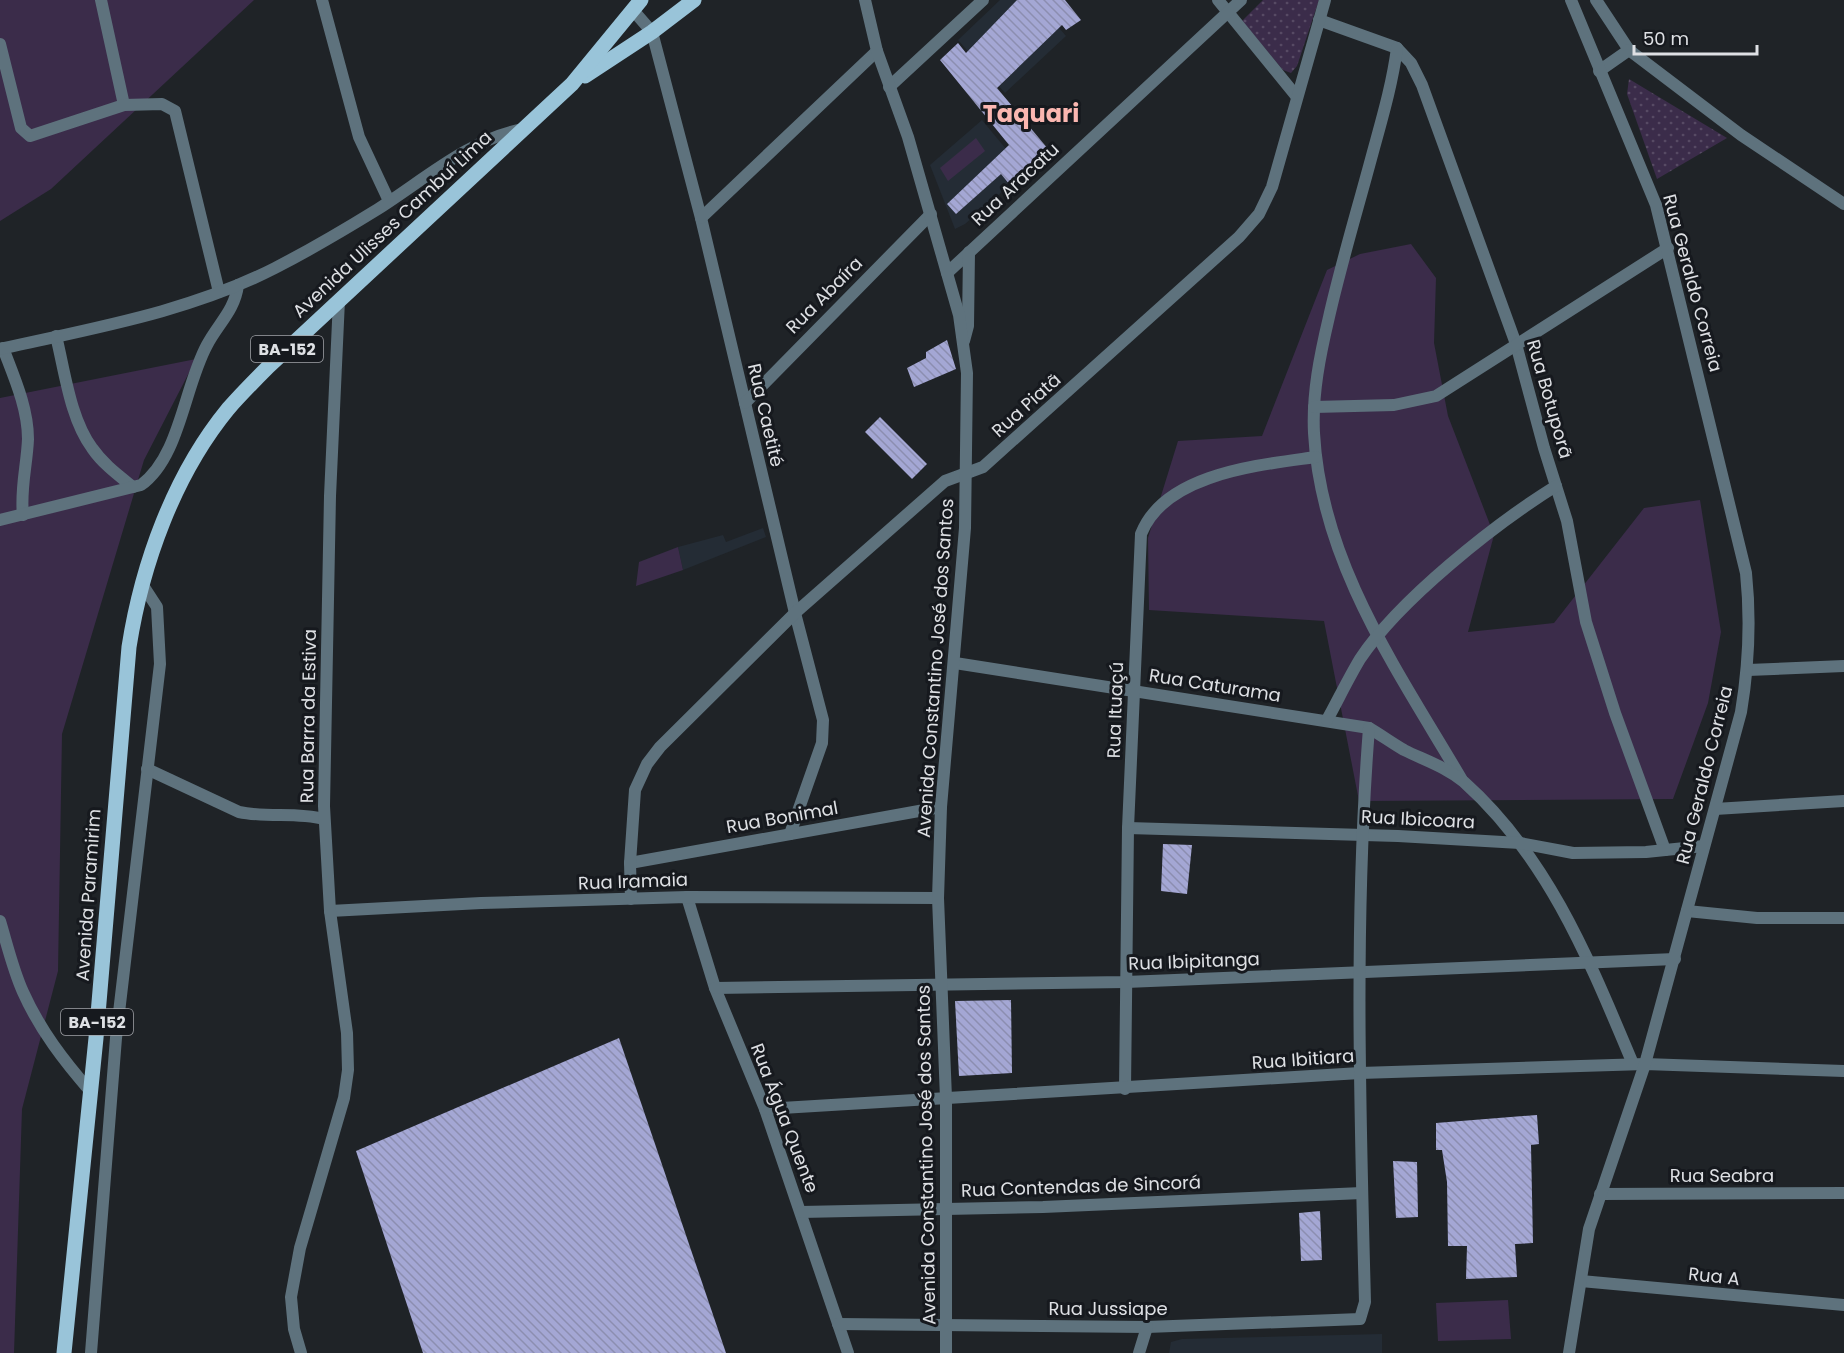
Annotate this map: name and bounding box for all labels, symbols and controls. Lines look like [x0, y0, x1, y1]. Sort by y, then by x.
scale bar [1634, 18, 1757, 56]
text: 50 m [1643, 26, 1689, 51]
district label: Taquari [983, 97, 1079, 130]
street label: Avenida Ulisses Cambuí Lima [287, 125, 497, 323]
street label: Rua Aracatu [966, 137, 1064, 231]
street label: Rua Geraldo Correia [1657, 191, 1729, 375]
street label: Rua Abaíra [780, 251, 868, 339]
road number: BA-152 [251, 336, 323, 362]
street label: Rua Botuporã [1521, 337, 1579, 461]
street label: Rua Caetité [742, 361, 790, 469]
street label: Rua Piatã [986, 367, 1066, 443]
street label: Avenida Constantino José dos Santos [911, 498, 959, 838]
street label: Rua Barra da Estiva [294, 629, 322, 803]
street label: Rua Ituaçú [1101, 661, 1129, 759]
street label: Rua Caturama [1147, 662, 1283, 708]
street label: Rua Geraldo Correia [1670, 683, 1738, 867]
street label: Rua Bonimal [724, 795, 840, 839]
street label: Rua Ibicoara [1360, 804, 1476, 834]
street label: Avenida Paramirim [70, 808, 106, 982]
street label: Rua Iramaia [578, 867, 688, 895]
street label: Rua Ibipitanga [1128, 946, 1260, 976]
street label: Avenida Constantino José dos Santos [911, 985, 941, 1325]
road number: BA-152 [61, 1009, 133, 1035]
street label: Rua Água Quente [745, 1040, 825, 1196]
street label: Rua Ibitiara [1251, 1043, 1355, 1075]
street label: Rua Seabra [1670, 1163, 1774, 1188]
street label: Rua Contendas de Sincorá [961, 1169, 1201, 1203]
street label: Rua A [1687, 1261, 1741, 1291]
street label: Rua Jussiape [1048, 1296, 1168, 1321]

